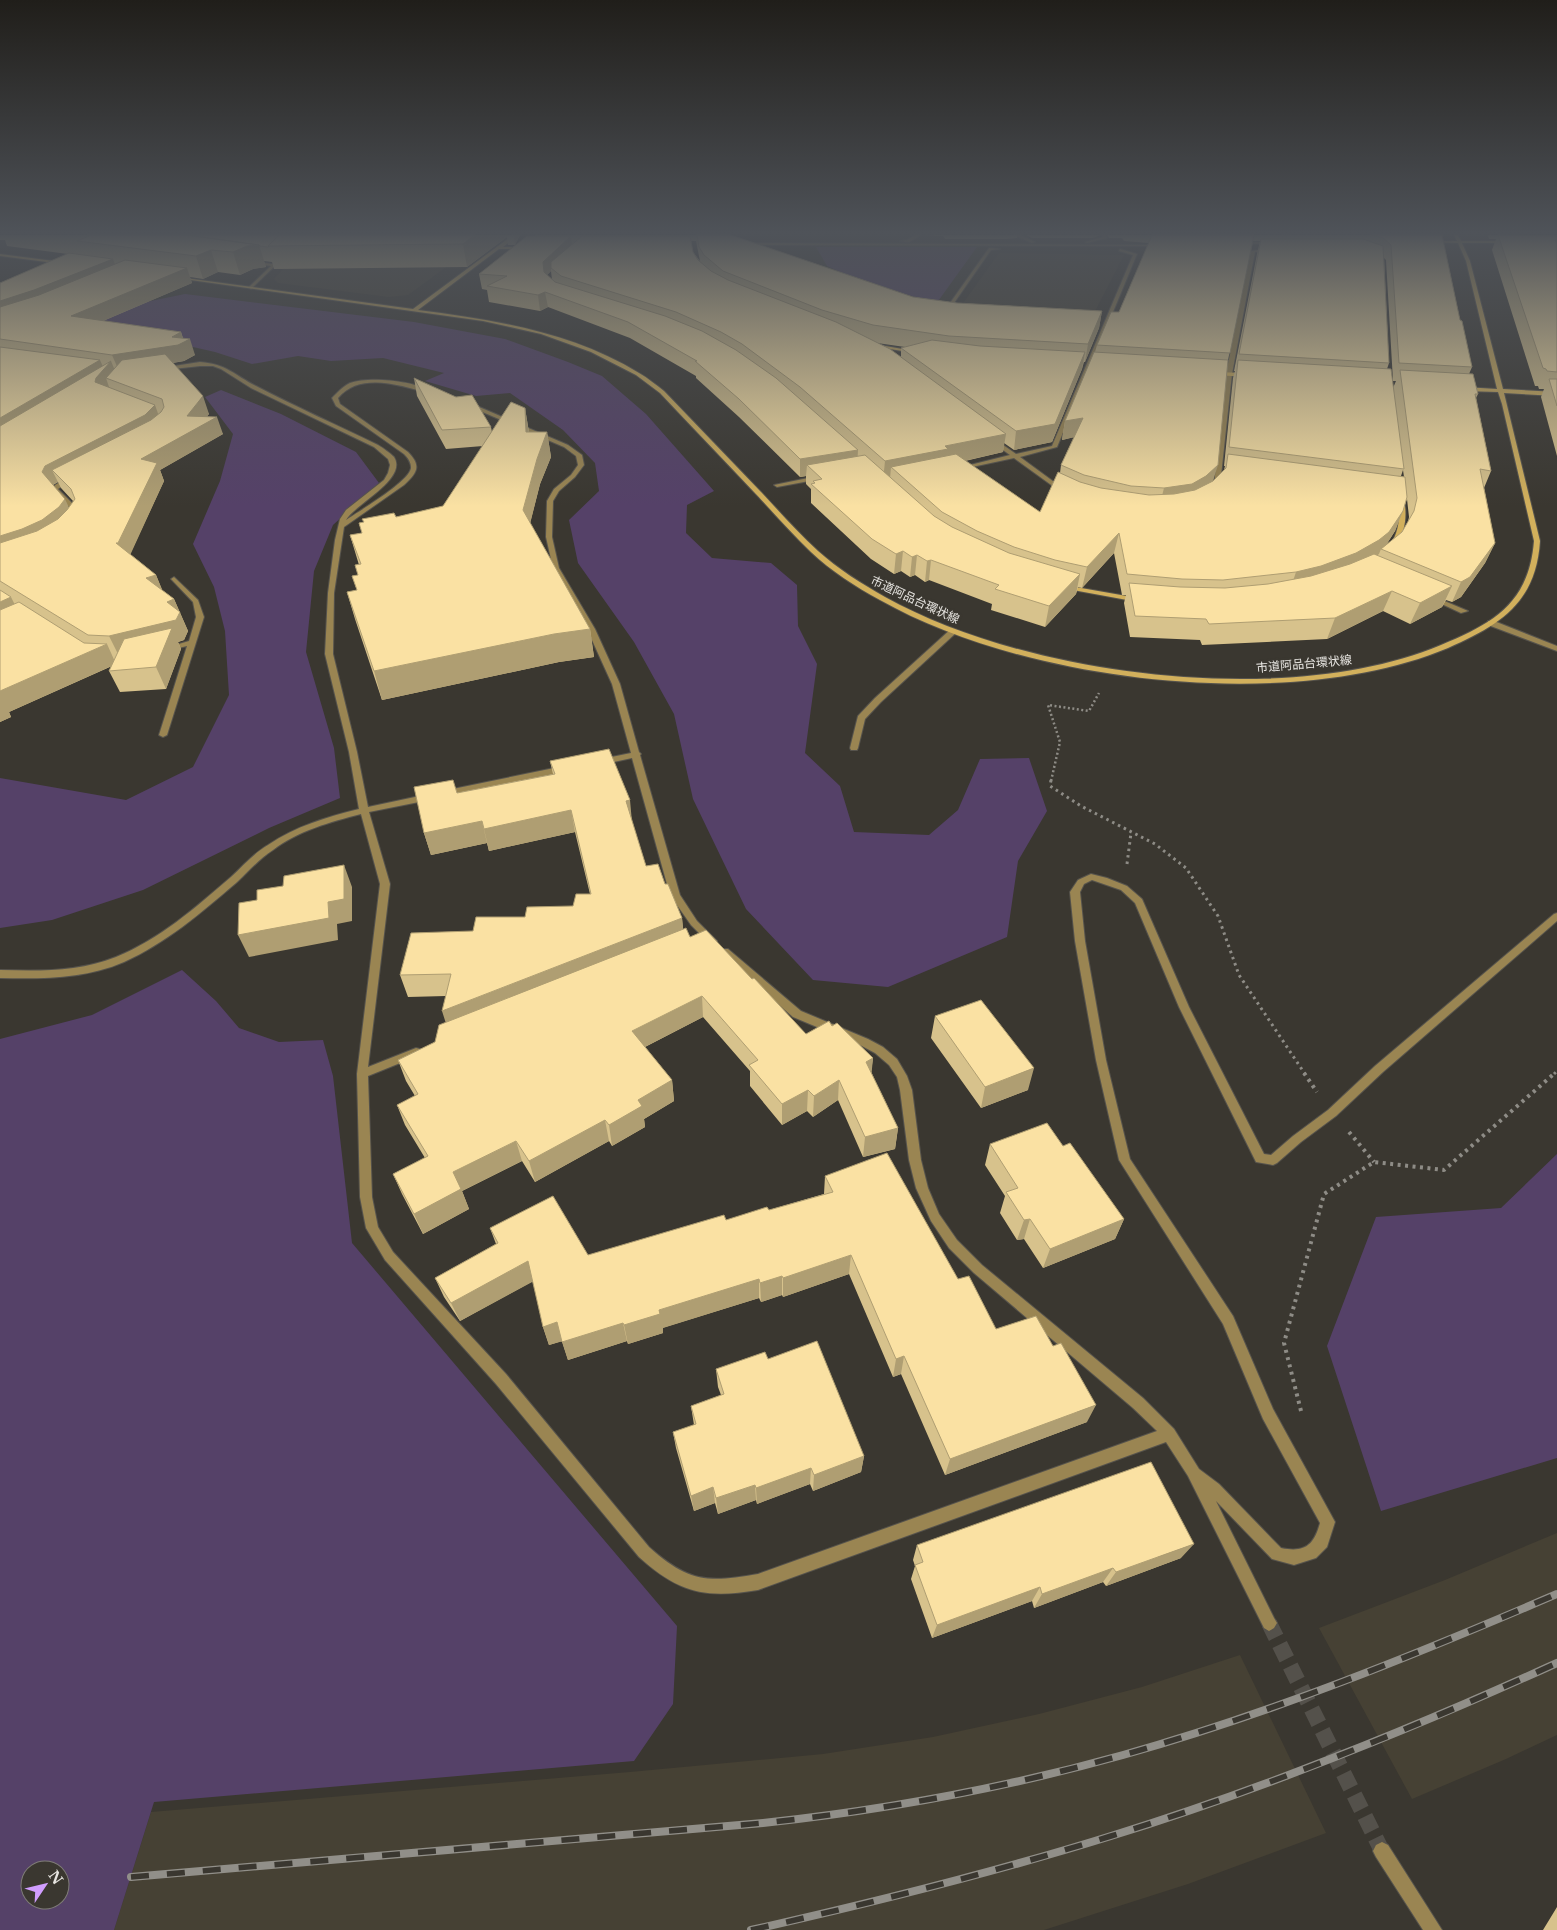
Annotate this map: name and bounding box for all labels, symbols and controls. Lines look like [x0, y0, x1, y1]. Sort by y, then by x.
street label: 市道阿品台環状線 [869, 572, 962, 627]
street label: 市道阿品台環状線 [1255, 652, 1352, 675]
north arrow [20, 1860, 70, 1910]
text: N [44, 1867, 67, 1888]

